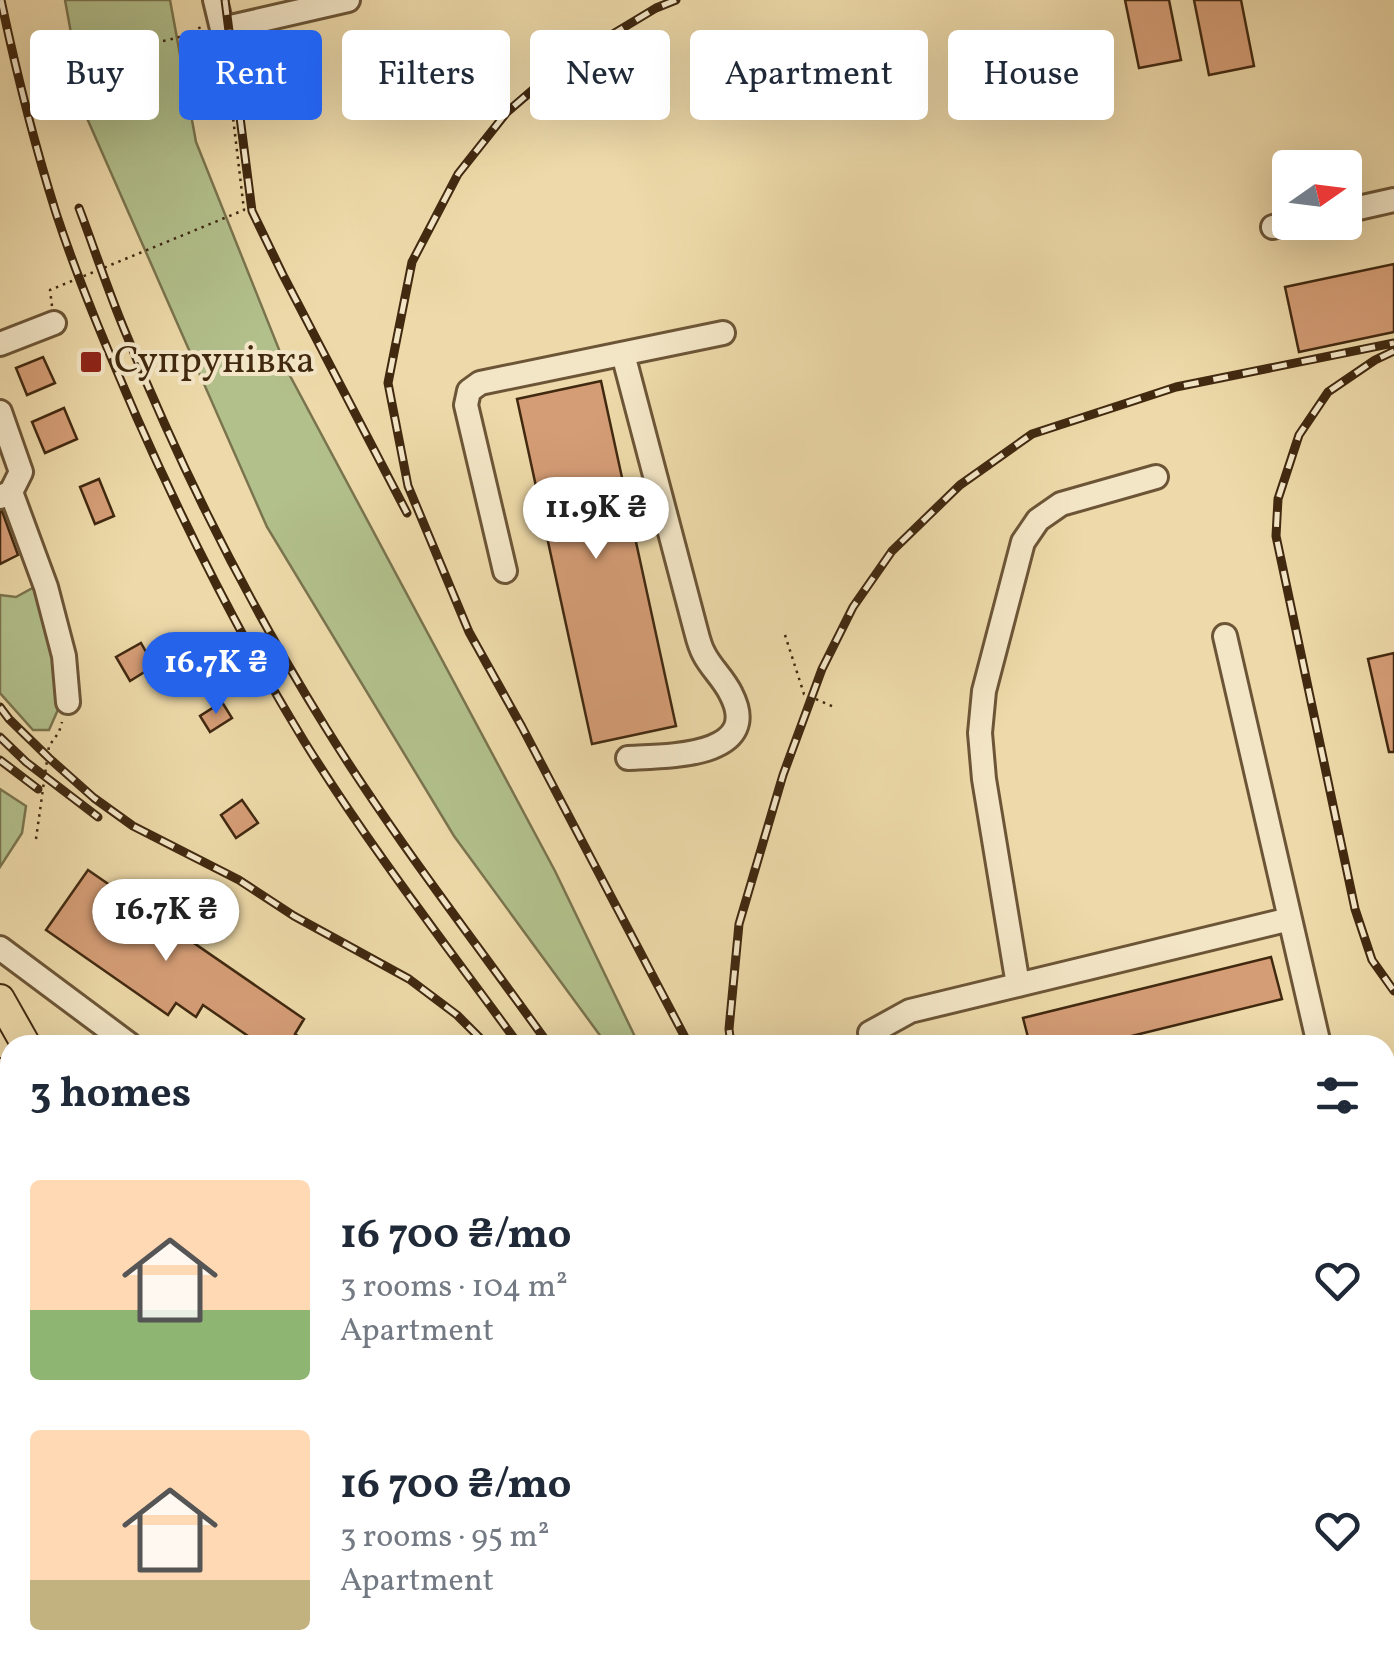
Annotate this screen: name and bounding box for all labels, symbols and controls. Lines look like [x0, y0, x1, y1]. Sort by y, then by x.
chip: Buy [30, 30, 159, 120]
chip: Rent [179, 30, 322, 120]
chip: Filters [342, 30, 510, 120]
chip: New [530, 30, 670, 120]
chip: Apartment [690, 30, 928, 120]
chip: House [948, 30, 1114, 120]
north arrow [1272, 150, 1362, 240]
map controls [1272, 150, 1362, 240]
place label: Супрунівка [114, 336, 315, 389]
marker: Супрунівка [78, 349, 104, 375]
pin: 11.9K ₴ [504, 477, 688, 562]
text: 11.9K ₴ [545, 487, 647, 531]
pin: 16.7K ₴ [124, 632, 308, 717]
text: 16.7K ₴ [164, 642, 268, 686]
pin: 16.7K ₴ [74, 879, 258, 964]
text: 16.7K ₴ [114, 889, 218, 933]
text: 3 homes [30, 1066, 191, 1125]
icon: filters [1310, 1068, 1365, 1123]
text: 16 700 ₴/mo [340, 1207, 571, 1266]
icon: home [110, 1220, 230, 1340]
icon: heart [1310, 1253, 1365, 1308]
text: 3 rooms · 104 m² [340, 1266, 568, 1310]
text: Apartment [340, 1310, 494, 1354]
text: 16 700 ₴/mo [340, 1457, 571, 1516]
icon: home [110, 1470, 230, 1590]
icon: heart [1310, 1503, 1365, 1558]
text: 3 rooms · 95 m² [340, 1516, 550, 1560]
text: Apartment [340, 1560, 494, 1604]

